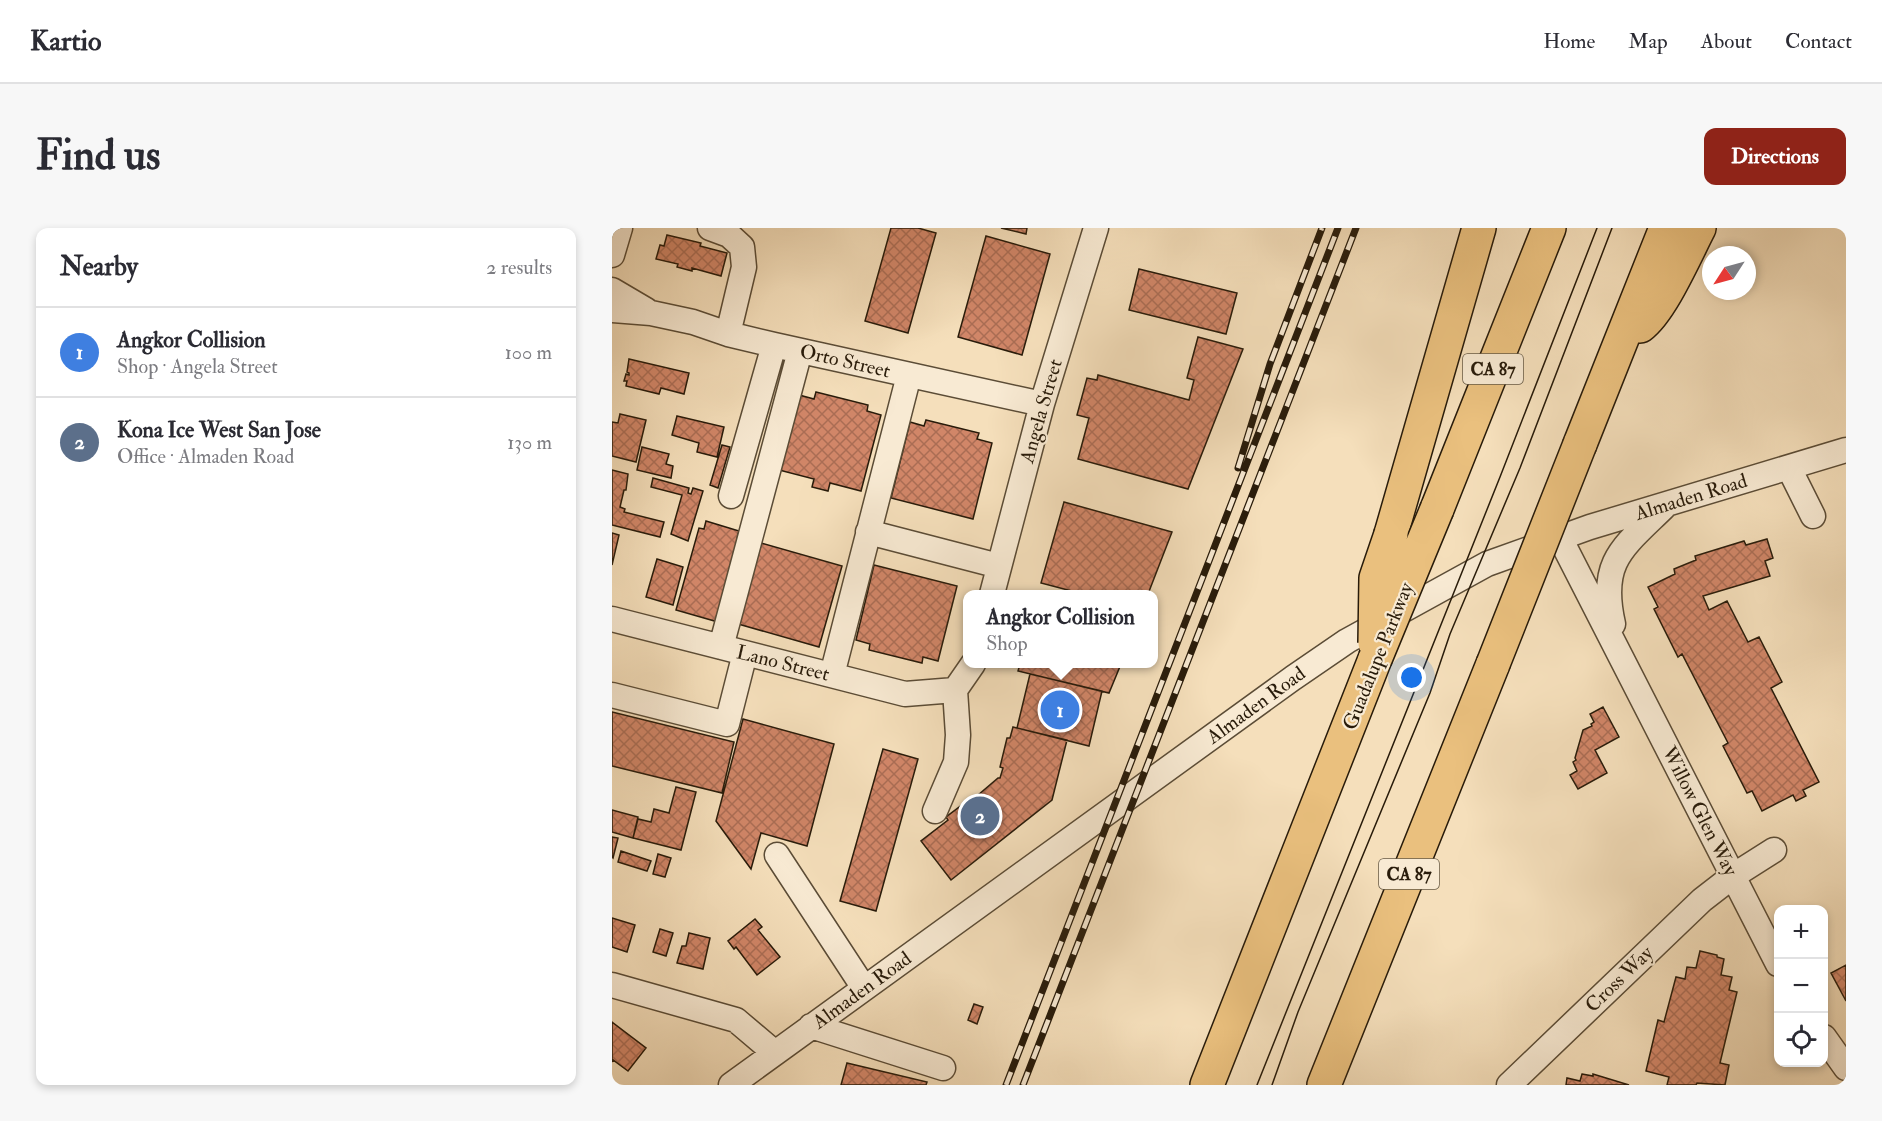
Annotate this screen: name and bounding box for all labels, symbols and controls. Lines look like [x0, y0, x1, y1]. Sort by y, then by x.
text: Kartio [30, 24, 101, 59]
text: Home [1543, 28, 1595, 55]
text: Map [1628, 28, 1668, 55]
text: About [1701, 28, 1752, 55]
text: Contact [1785, 28, 1852, 55]
button: Directions [1704, 128, 1846, 185]
text: Find us [36, 130, 160, 182]
north arrow [1702, 246, 1756, 300]
text: Nearby [60, 251, 138, 283]
text: 2 results [486, 255, 552, 280]
text: Angkor Collision [117, 326, 266, 354]
street label: Orto Street [797, 338, 893, 384]
text: 1 [76, 340, 83, 365]
text: 100 m [505, 340, 552, 365]
text: Shop · Angela Street [117, 354, 278, 379]
road number: CA 87 [1463, 354, 1523, 384]
street label: Angela Street [1014, 356, 1068, 467]
text: Kona Ice West San Jose [117, 416, 321, 444]
text: 2 [74, 430, 85, 455]
text: 130 m [507, 430, 552, 455]
text: Office · Almaden Road [117, 444, 294, 469]
street label: Almaden Road [1631, 468, 1750, 526]
street label: Guadalupe Parkway [1337, 577, 1420, 734]
popup [963, 590, 1158, 668]
text: Angkor Collision [986, 603, 1135, 631]
text: Shop [986, 631, 1028, 656]
street label: Lano Street [734, 639, 833, 687]
street label: Almaden Road [1201, 661, 1310, 750]
your location [1397, 663, 1426, 692]
pin: 1 [1040, 688, 1080, 732]
street label: Willow Glen Way [1656, 741, 1744, 881]
pin: 2 [960, 794, 1000, 838]
road number: CA 87 [1379, 859, 1439, 889]
map controls [1774, 905, 1828, 1067]
button: + [1774, 905, 1828, 959]
street label: Cross Way [1580, 940, 1659, 1017]
street label: Almaden Road [807, 946, 916, 1035]
button: − [1774, 959, 1828, 1013]
button: locate [1774, 1013, 1828, 1067]

